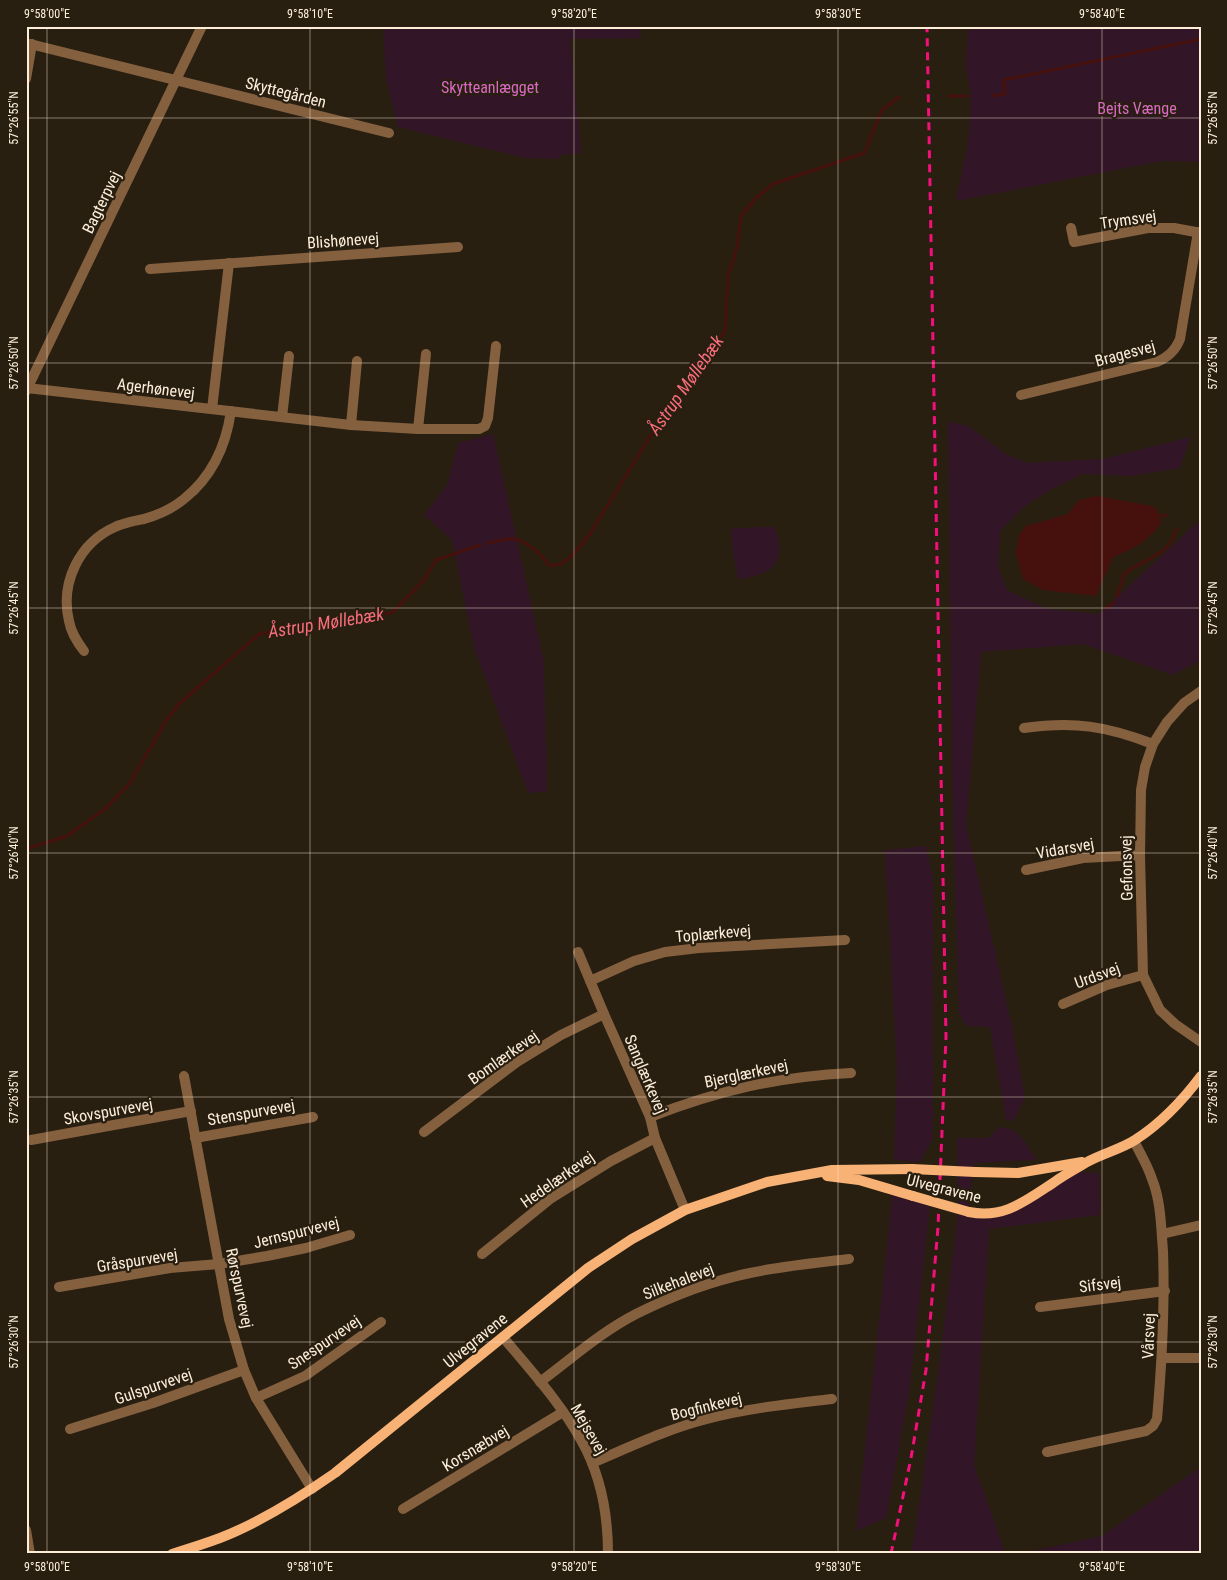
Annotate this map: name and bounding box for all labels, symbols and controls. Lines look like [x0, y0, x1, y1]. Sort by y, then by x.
text: 9°58'00"E [24, 7, 70, 21]
text: 9°58'10"E [287, 7, 333, 21]
text: 9°58'20"E [551, 7, 597, 21]
text: 9°58'30"E [815, 7, 861, 21]
text: 9°58'40"E [1079, 7, 1125, 21]
street label: Skyttegården [244, 73, 328, 112]
park label: Skytteanlægget [441, 78, 539, 97]
text: 57°26'55"N [7, 91, 21, 145]
text: 57°26'55"N [1206, 91, 1220, 145]
park label: Bejts Vænge [1097, 99, 1177, 118]
street label: Bagterpvej [78, 168, 125, 237]
street label: Trymsvej [1099, 206, 1157, 233]
street label: Blishønevej [306, 229, 380, 252]
water label: Åstrup Møllebæk [642, 329, 728, 439]
text: 57°26'50"N [7, 336, 21, 390]
street label: Bragesvej [1093, 336, 1157, 371]
text: 57°26'50"N [1206, 336, 1220, 390]
street label: Agerhønevej [116, 374, 196, 403]
text: 57°26'45"N [7, 581, 21, 635]
text: 57°26'45"N [1206, 581, 1220, 635]
water label: Åstrup Møllebæk [265, 602, 386, 642]
text: 57°26'40"N [7, 826, 21, 880]
text: 57°26'40"N [1206, 826, 1220, 880]
street label: Vidarsvej [1035, 834, 1095, 863]
street label: Gefionsvej [1116, 835, 1137, 901]
street label: Toplærkevej [674, 921, 752, 946]
street label: Urdsvej [1072, 959, 1122, 992]
street label: Bomlærkevej [465, 1026, 542, 1089]
street label: Sanglærkevej [620, 1032, 671, 1117]
street label: Bjerglærkevej [703, 1055, 790, 1092]
text: 57°26'35"N [7, 1070, 21, 1124]
text: 57°26'35"N [1206, 1070, 1220, 1124]
street label: Skovspurvevej [62, 1094, 154, 1129]
street label: Stenspurvevej [206, 1095, 296, 1130]
street label: Hedelærkevej [517, 1147, 598, 1212]
street label: Ulvegravene [905, 1170, 983, 1207]
street label: Jernspurvevej [251, 1213, 341, 1252]
street label: Gråspurvevej [95, 1245, 179, 1276]
street label: Rørspurvevej [222, 1246, 257, 1330]
street label: Silkehalevej [640, 1259, 716, 1304]
street label: Sifsvej [1078, 1272, 1122, 1296]
street label: Ulvegravene [440, 1309, 511, 1372]
street label: Snespurvevej [284, 1311, 364, 1374]
street label: Vårsvej [1138, 1313, 1159, 1359]
text: 57°26'30"N [7, 1315, 21, 1369]
text: 57°26'30"N [1206, 1315, 1220, 1369]
street label: Gulspurvevej [112, 1364, 194, 1409]
street label: Bogfinkevej [669, 1388, 744, 1424]
street label: Mejsevej [566, 1400, 611, 1458]
street label: Korsnæbvej [439, 1421, 512, 1476]
text: 9°58'00"E [24, 1560, 70, 1574]
text: 9°58'10"E [287, 1560, 333, 1574]
text: 9°58'20"E [551, 1560, 597, 1574]
text: 9°58'30"E [815, 1560, 861, 1574]
text: 9°58'40"E [1079, 1560, 1125, 1574]

